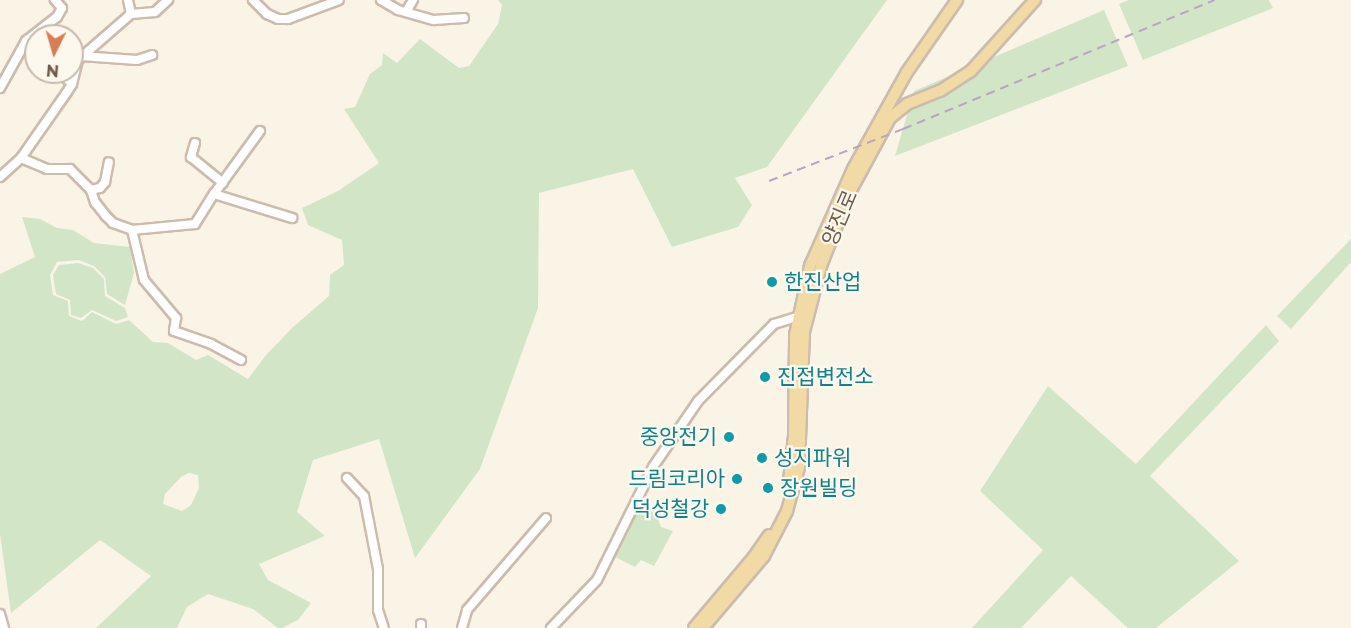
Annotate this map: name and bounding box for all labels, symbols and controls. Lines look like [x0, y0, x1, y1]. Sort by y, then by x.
north arrow [24, 24, 84, 84]
text: N [45, 60, 60, 80]
street label: 양진로 [817, 186, 863, 250]
place label: 한진산업 [784, 269, 861, 295]
marker: 한진산업 [765, 275, 779, 289]
place label: 진접변전소 [777, 364, 874, 390]
marker: 진접변전소 [758, 370, 772, 384]
place label: 중앙전기 [640, 424, 717, 450]
marker: 중앙전기 [722, 430, 736, 444]
place label: 성지파워 [774, 445, 851, 471]
marker: 성지파워 [755, 451, 769, 465]
place label: 드림코리아 [628, 466, 725, 492]
marker: 드림코리아 [730, 472, 744, 486]
place label: 장원빌딩 [780, 475, 857, 501]
marker: 장원빌딩 [761, 481, 775, 495]
place label: 덕성철강 [632, 496, 709, 522]
marker: 덕성철강 [714, 502, 728, 516]

